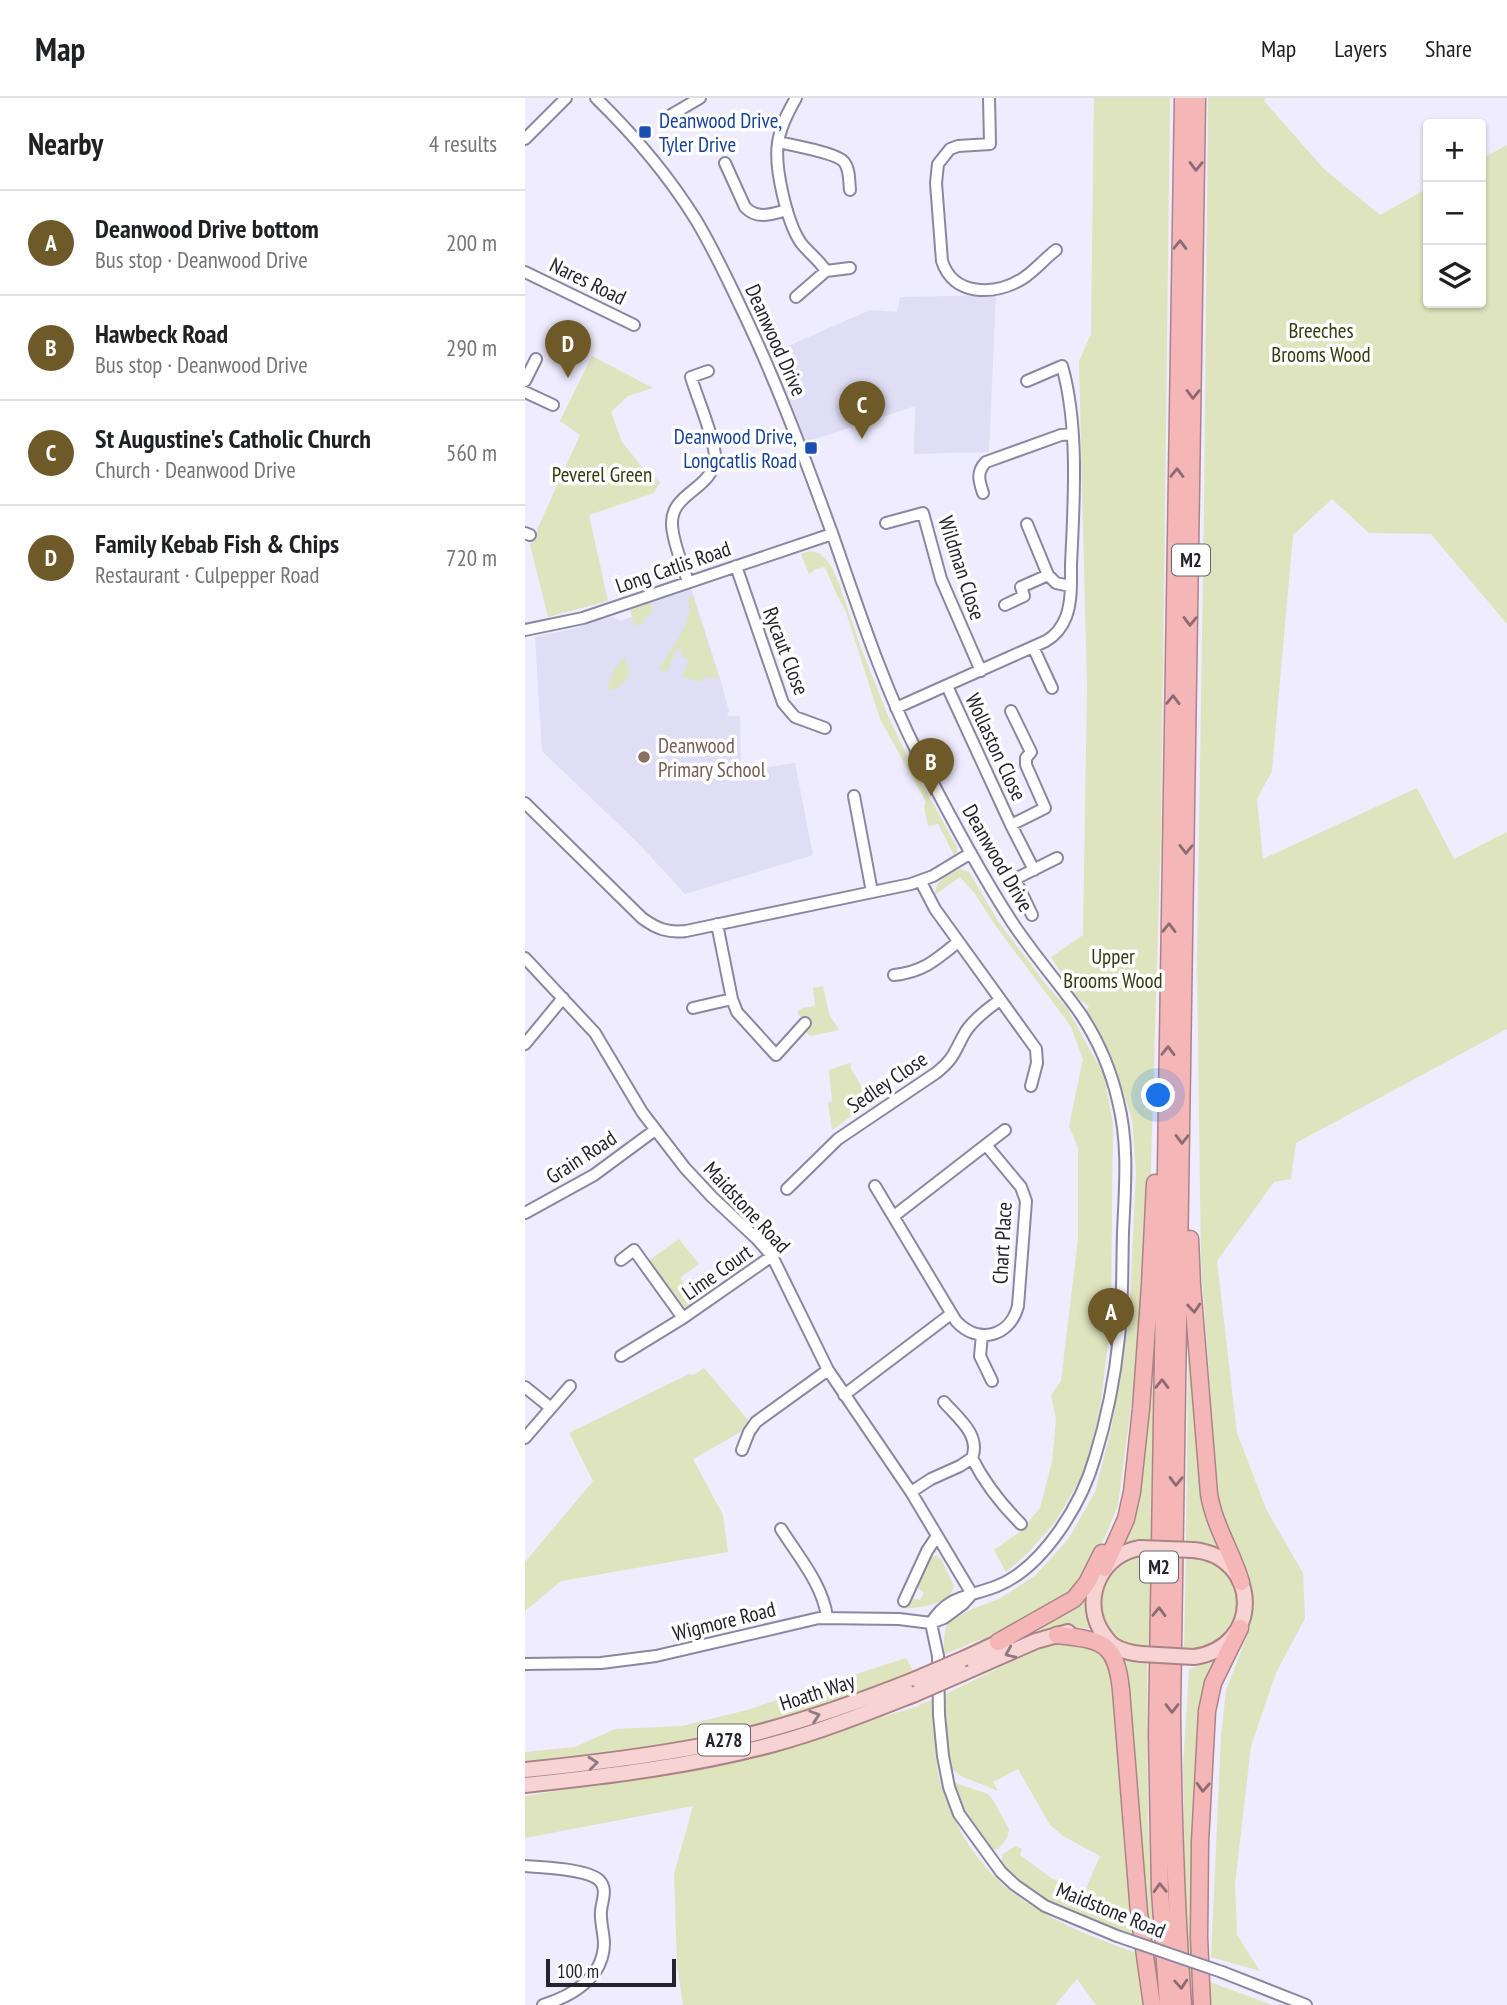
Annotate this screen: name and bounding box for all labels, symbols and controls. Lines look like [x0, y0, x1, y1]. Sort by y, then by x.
text: Map [35, 27, 85, 70]
text: Map [1261, 33, 1296, 64]
text: Layers [1334, 33, 1387, 64]
text: Share [1425, 33, 1472, 64]
place label: Deanwood Drive, Tyler Drive [659, 107, 782, 158]
map controls [1423, 119, 1486, 308]
button: + [1423, 119, 1486, 182]
text: Nearby [28, 124, 103, 163]
marker: Deanwood Drive, Tyler Drive [637, 124, 653, 140]
text: 4 results [429, 129, 497, 158]
one-way arrow [1189, 161, 1204, 172]
button: − [1423, 182, 1486, 245]
text: Deanwood Drive bottom [95, 212, 319, 245]
text: A [45, 228, 57, 257]
text: 200 m [446, 228, 497, 257]
one-way arrow [1172, 240, 1188, 250]
text: Bus stop · Deanwood Drive [95, 245, 308, 274]
button: layers [1423, 245, 1486, 308]
street label: Nares Road [545, 251, 631, 311]
street label: Deanwood Drive [739, 280, 813, 400]
text: Hawbeck Road [95, 317, 228, 350]
park label: Breeches Brooms Wood [1271, 317, 1371, 368]
pin: D [545, 320, 591, 378]
text: B [45, 333, 57, 362]
text: 290 m [446, 333, 497, 362]
text: Bus stop · Deanwood Drive [95, 350, 308, 379]
pin: C [839, 381, 885, 439]
one-way arrow [1185, 389, 1201, 399]
text: St Augustine's Catholic Church [95, 422, 371, 455]
place label: Deanwood Drive, Longcatlis Road [674, 423, 797, 474]
text: C [46, 438, 56, 467]
text: 560 m [446, 438, 497, 467]
marker: Deanwood Drive, Longcatlis Road [803, 440, 819, 456]
text: Church · Deanwood Drive [95, 455, 296, 484]
park label: Peverel Green [552, 461, 652, 488]
one-way arrow [1169, 467, 1185, 478]
street label: Wildman Close [933, 513, 991, 623]
text: Family Kebab Fish & Chips [95, 527, 339, 560]
street label: Long Catlis Road [612, 535, 734, 599]
text: D [45, 543, 57, 572]
text: 720 m [446, 543, 497, 572]
road number: M2 [1172, 544, 1210, 575]
text: Restaurant · Culpepper Road [95, 560, 320, 589]
street label: Rycaut Close [757, 603, 815, 699]
one-way arrow [1182, 616, 1198, 627]
street label: Wollaston Close [959, 689, 1033, 805]
one-way arrow [1165, 695, 1181, 705]
place label: Deanwood Primary School [658, 732, 766, 783]
pin: B [908, 738, 954, 796]
marker: Deanwood Primary School [636, 749, 652, 765]
street label: Deanwood Drive [956, 800, 1040, 916]
one-way arrow [1178, 844, 1194, 854]
one-way arrow [1162, 922, 1177, 933]
park label: Upper Brooms Wood [1063, 943, 1163, 994]
street label: Sedley Close [842, 1045, 932, 1119]
one-way arrow [1160, 1045, 1175, 1056]
your location [1141, 1078, 1175, 1112]
street label: Grain Road [541, 1124, 621, 1190]
one-way arrow [1174, 1134, 1189, 1145]
street label: Maidstone Road [698, 1156, 796, 1258]
street label: Chart Place [986, 1201, 1018, 1285]
street label: Lime Court [677, 1238, 757, 1306]
pin: A [1088, 1288, 1134, 1346]
one-way arrow [1186, 1303, 1201, 1314]
one-way arrow [1154, 1378, 1170, 1389]
one-way arrow [1168, 1476, 1184, 1486]
road number: M2 [1140, 1552, 1178, 1582]
street label: Wigmore Road [670, 1595, 778, 1647]
one-way arrow [1151, 1606, 1167, 1616]
one-way arrow [1005, 1645, 1017, 1659]
street label: Hoath Way [776, 1667, 858, 1717]
one-way arrow [1164, 1703, 1180, 1714]
one-way arrow [809, 1709, 821, 1724]
road number: A278 [698, 1724, 750, 1756]
one-way arrow [587, 1755, 599, 1770]
one-way arrow [1196, 1782, 1211, 1793]
street label: Maidstone Road [1052, 1876, 1170, 1944]
one-way arrow [1153, 1882, 1168, 1893]
scale bar [546, 1956, 675, 1988]
text: 100 m [557, 1959, 599, 1983]
one-way arrow [1174, 1979, 1189, 1990]

